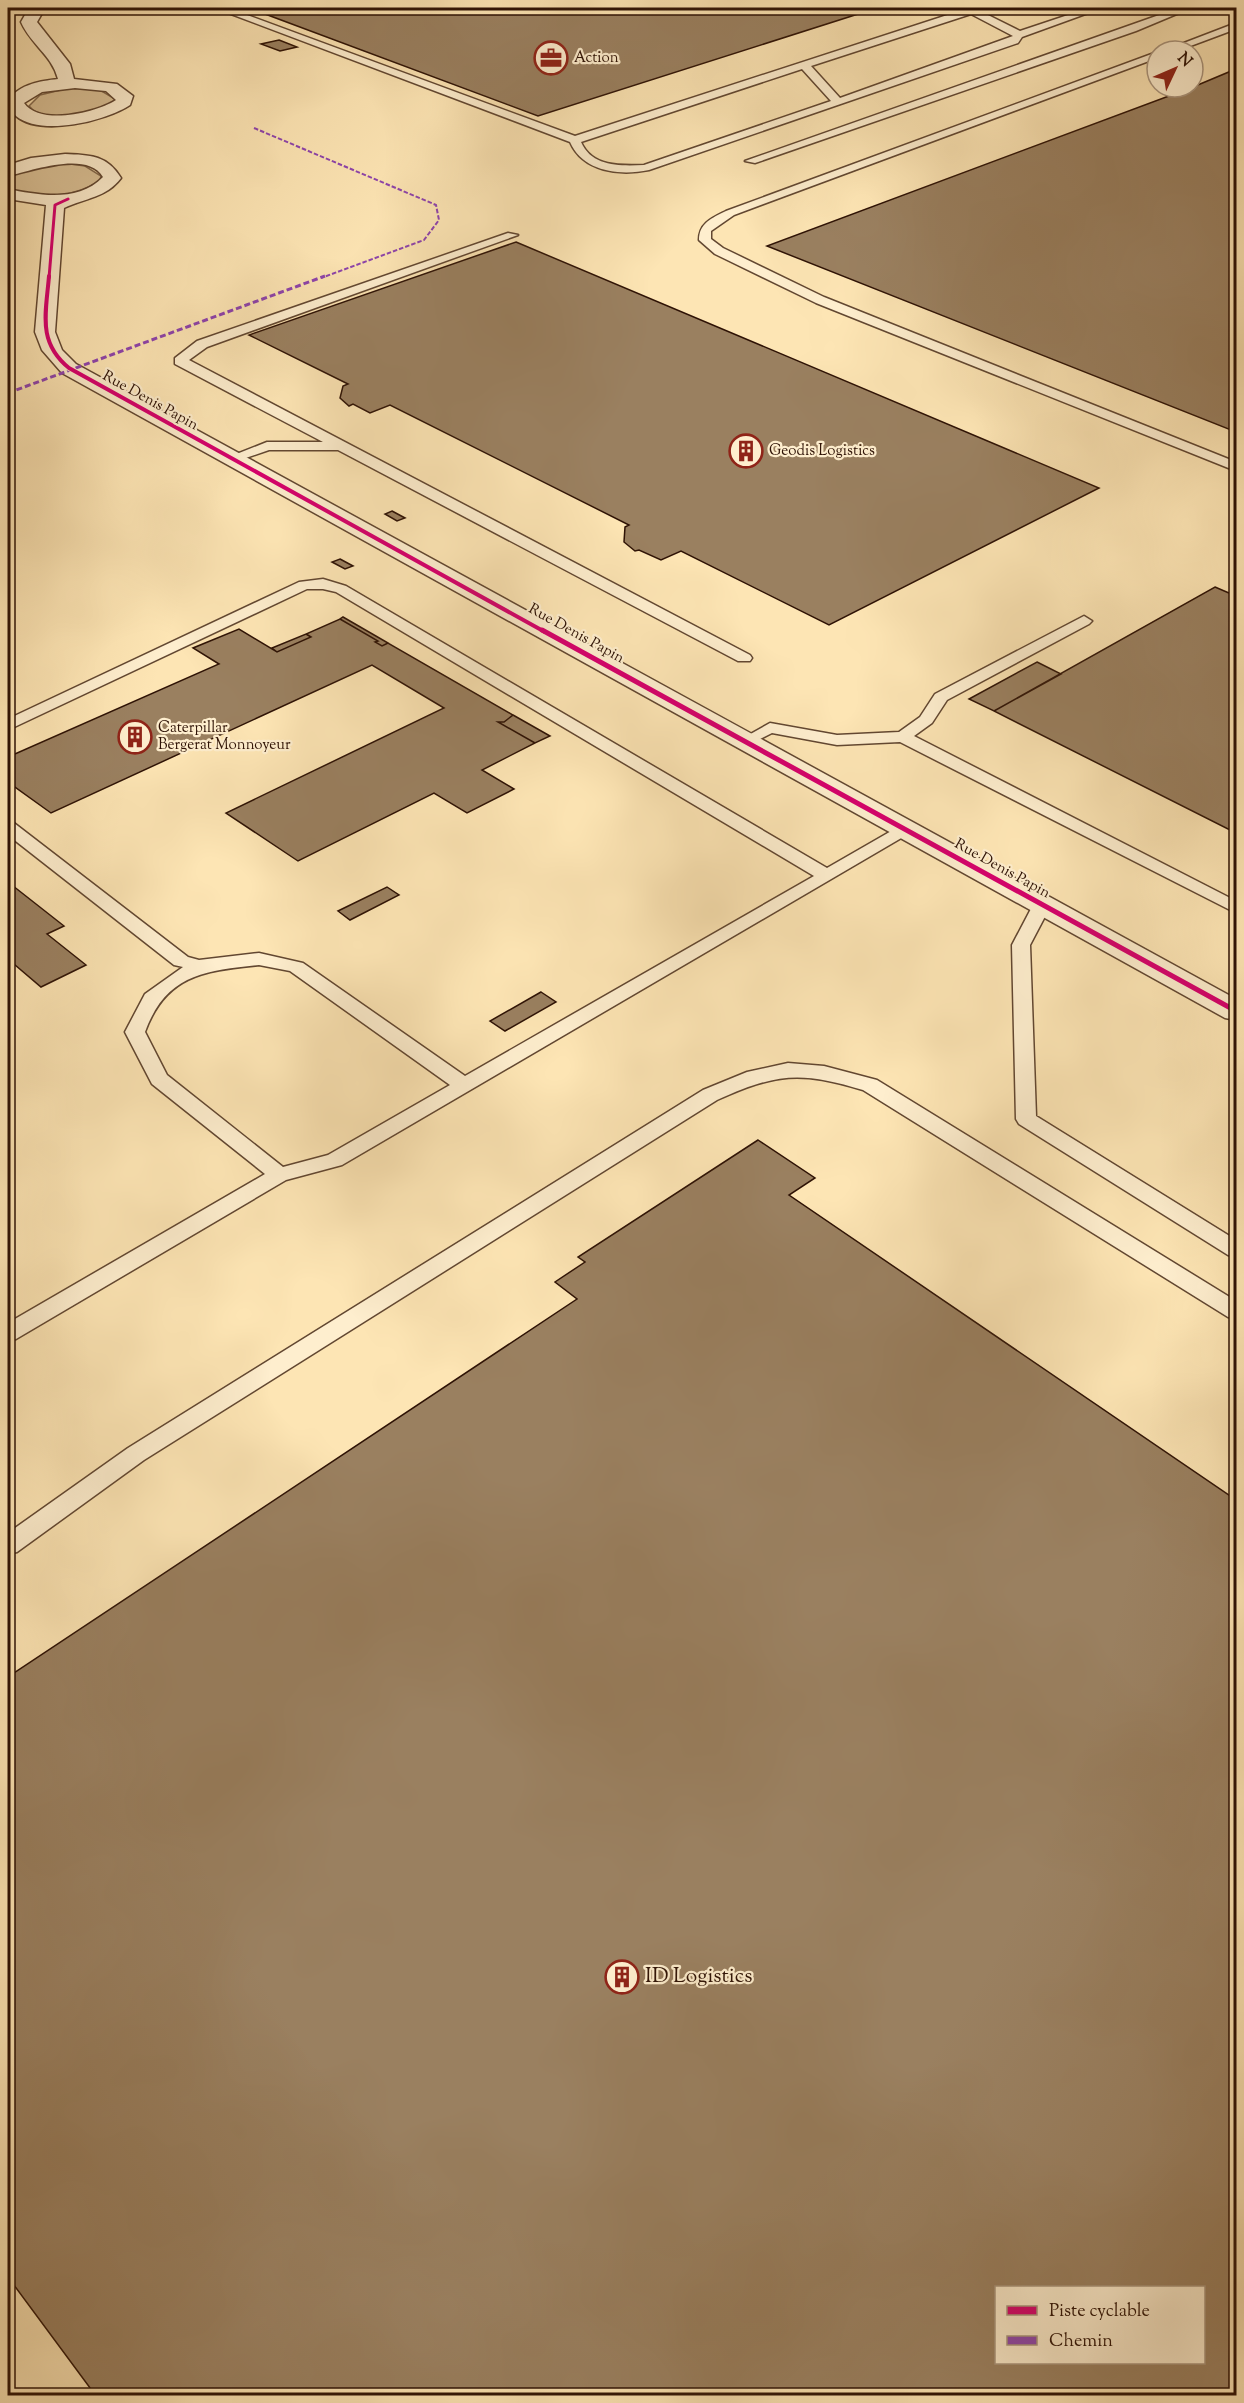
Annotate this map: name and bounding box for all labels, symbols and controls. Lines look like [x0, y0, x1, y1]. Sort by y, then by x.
north arrow [1145, 39, 1205, 99]
office icon: Action [533, 40, 569, 76]
place label: Action [574, 48, 619, 69]
text: N [1171, 48, 1197, 73]
street label: Rue Denis Papin [98, 366, 202, 436]
building icon: Geodis Logistics [728, 433, 764, 469]
place label: Geodis Logistics [769, 441, 875, 462]
street label: Rue Denis Papin [524, 599, 628, 669]
place label: Caterpillar Bergerat Monnoyeur [158, 718, 291, 756]
building icon: Caterpillar Bergerat Monnoyeur [117, 719, 153, 755]
street label: Rue Denis Papin [950, 834, 1054, 904]
building icon: ID Logistics [604, 1959, 640, 1995]
place label: ID Logistics [645, 1962, 752, 1992]
legend [995, 2286, 1205, 2364]
text: Piste cyclable [1049, 2299, 1150, 2325]
text: Chemin [1049, 2329, 1113, 2355]

